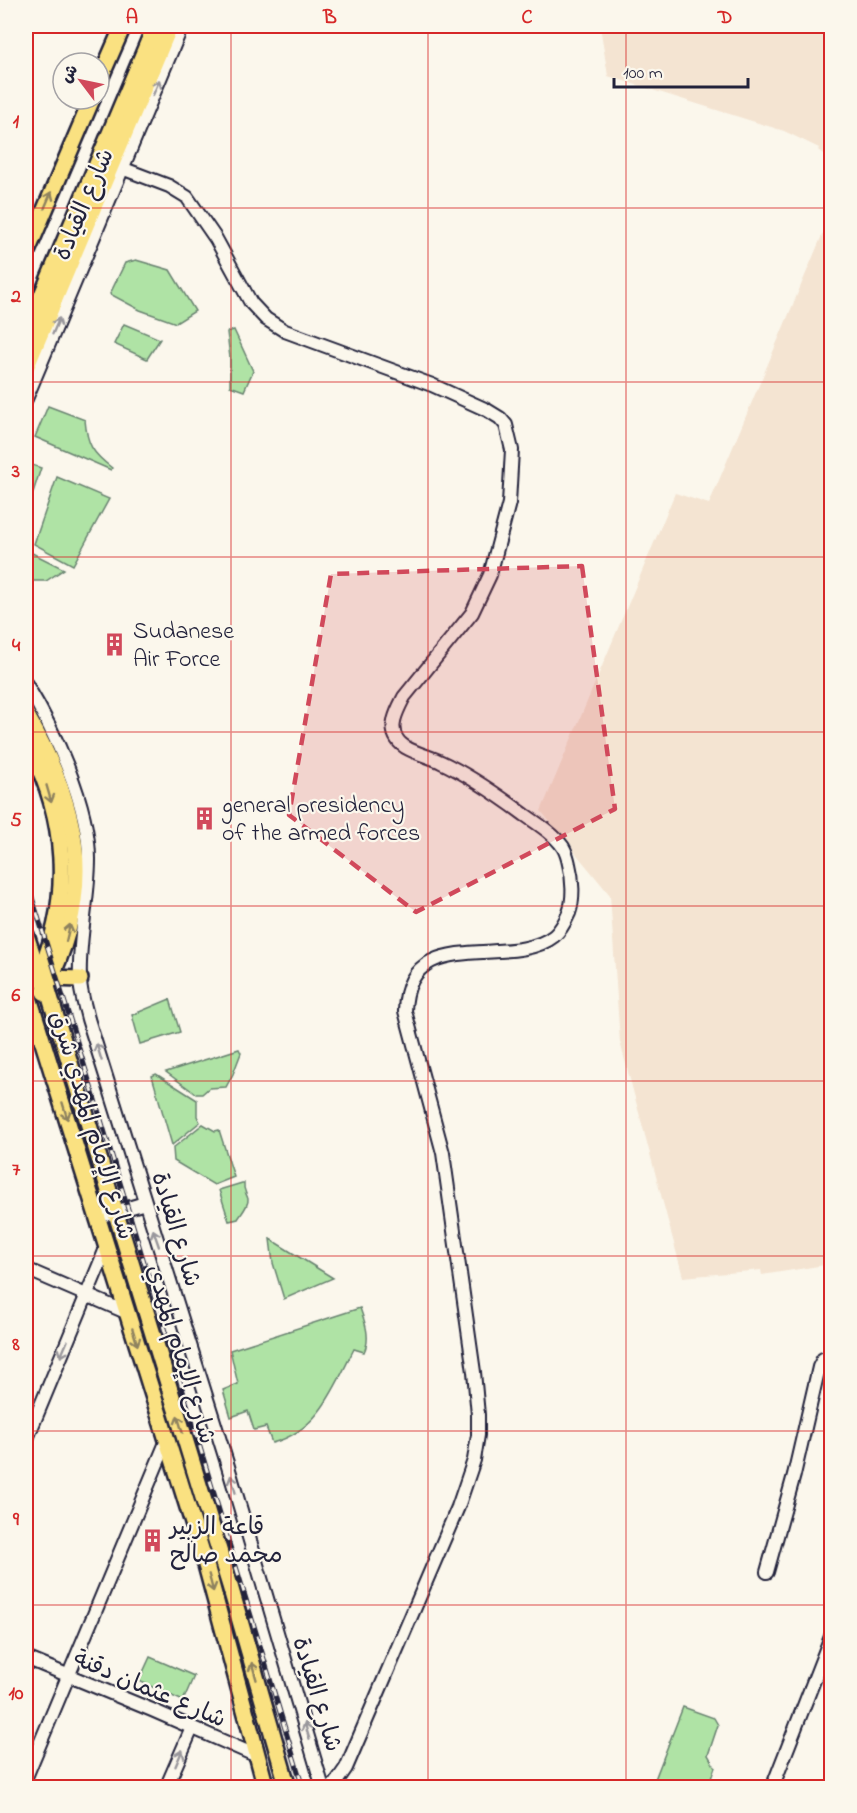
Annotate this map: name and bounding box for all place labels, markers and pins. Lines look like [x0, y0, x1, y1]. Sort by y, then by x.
place label: Sudanese Air Force [133, 615, 234, 678]
building icon: Sudanese Air Force [102, 631, 128, 657]
place label: general presidency of the armed forces [221, 789, 420, 852]
building icon: general presidency of the armed forces [191, 805, 217, 831]
place label: قاعة الزبير محمد صالح [168, 1511, 283, 1574]
building icon: قاعة الزبير محمد صالح [139, 1527, 165, 1553]

